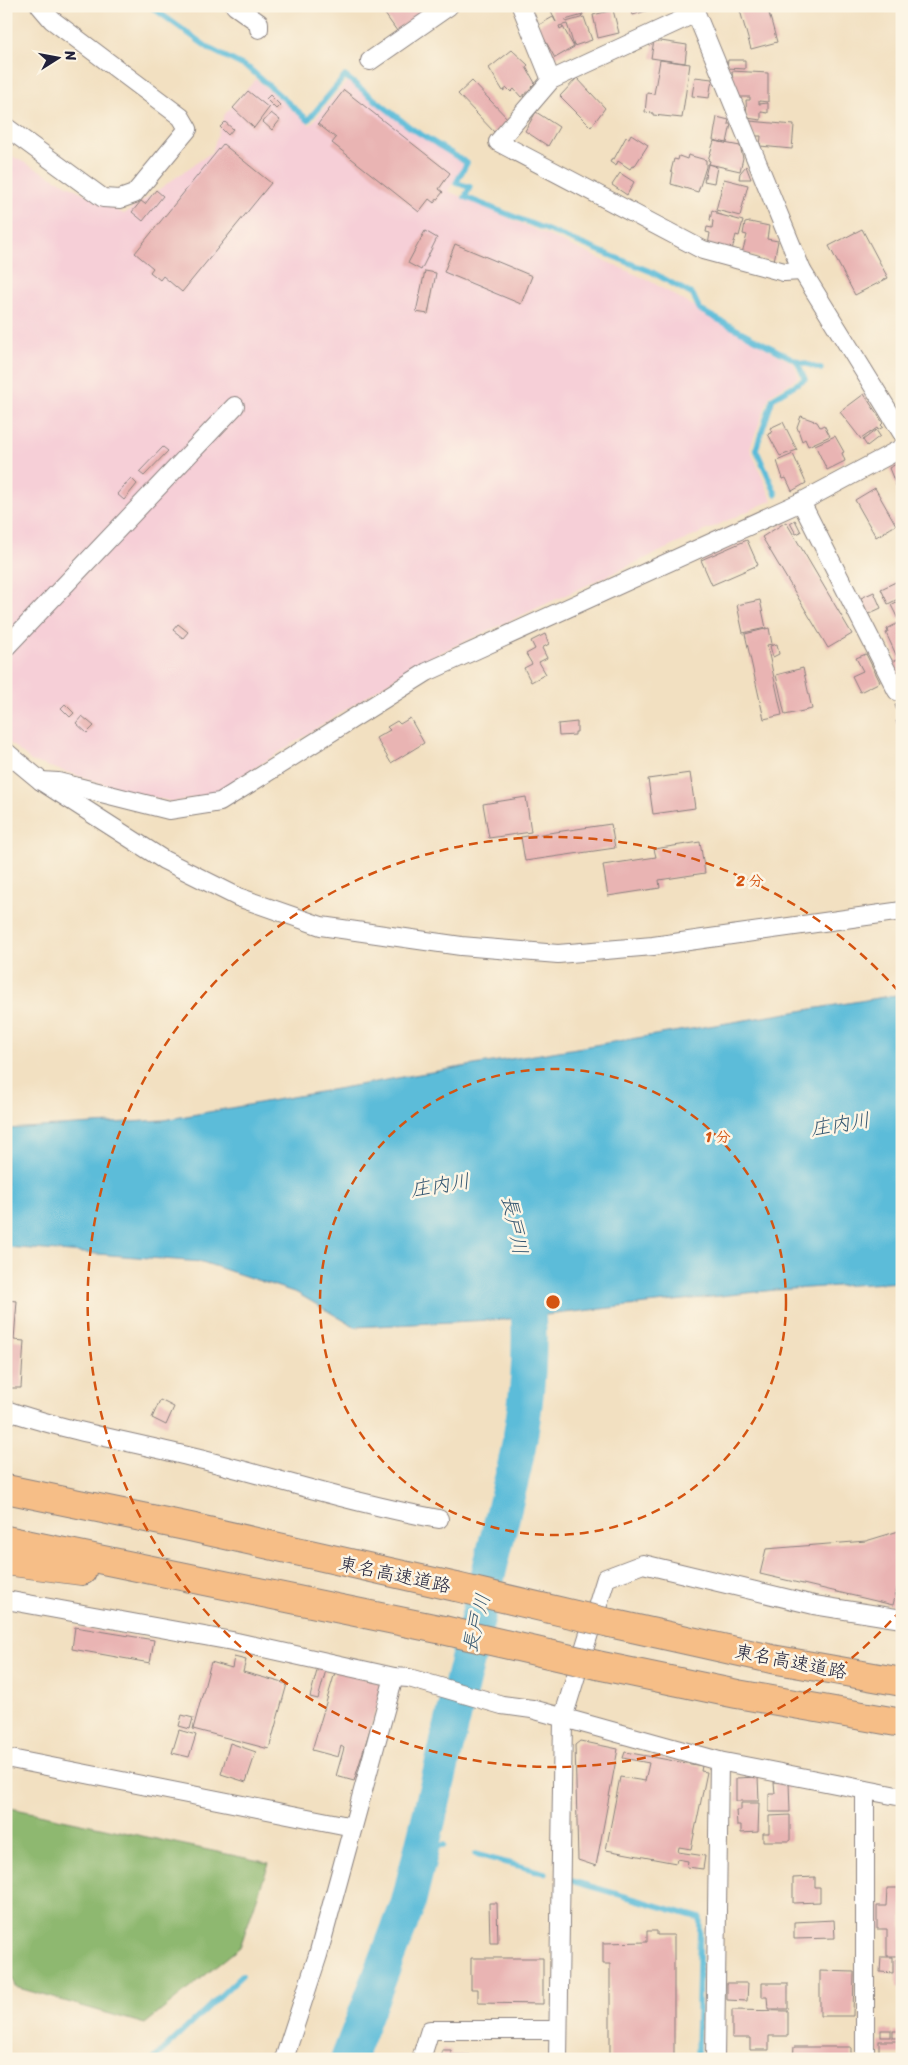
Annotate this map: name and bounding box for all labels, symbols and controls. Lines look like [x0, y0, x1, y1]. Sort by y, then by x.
north arrow [32, 32, 82, 82]
text: N [57, 47, 84, 63]
text: 2 分 [735, 868, 764, 894]
water label: 庄内川 [808, 1103, 872, 1146]
text: 1 分 [705, 1124, 731, 1150]
water label: 庄内川 [408, 1164, 472, 1207]
water label: 長戸川 [491, 1192, 538, 1258]
centre of rings [544, 1293, 562, 1311]
street label: 東名高速道路 [336, 1546, 454, 1602]
water label: 長戸川 [452, 1590, 501, 1656]
street label: 東名高速道路 [732, 1634, 850, 1689]

